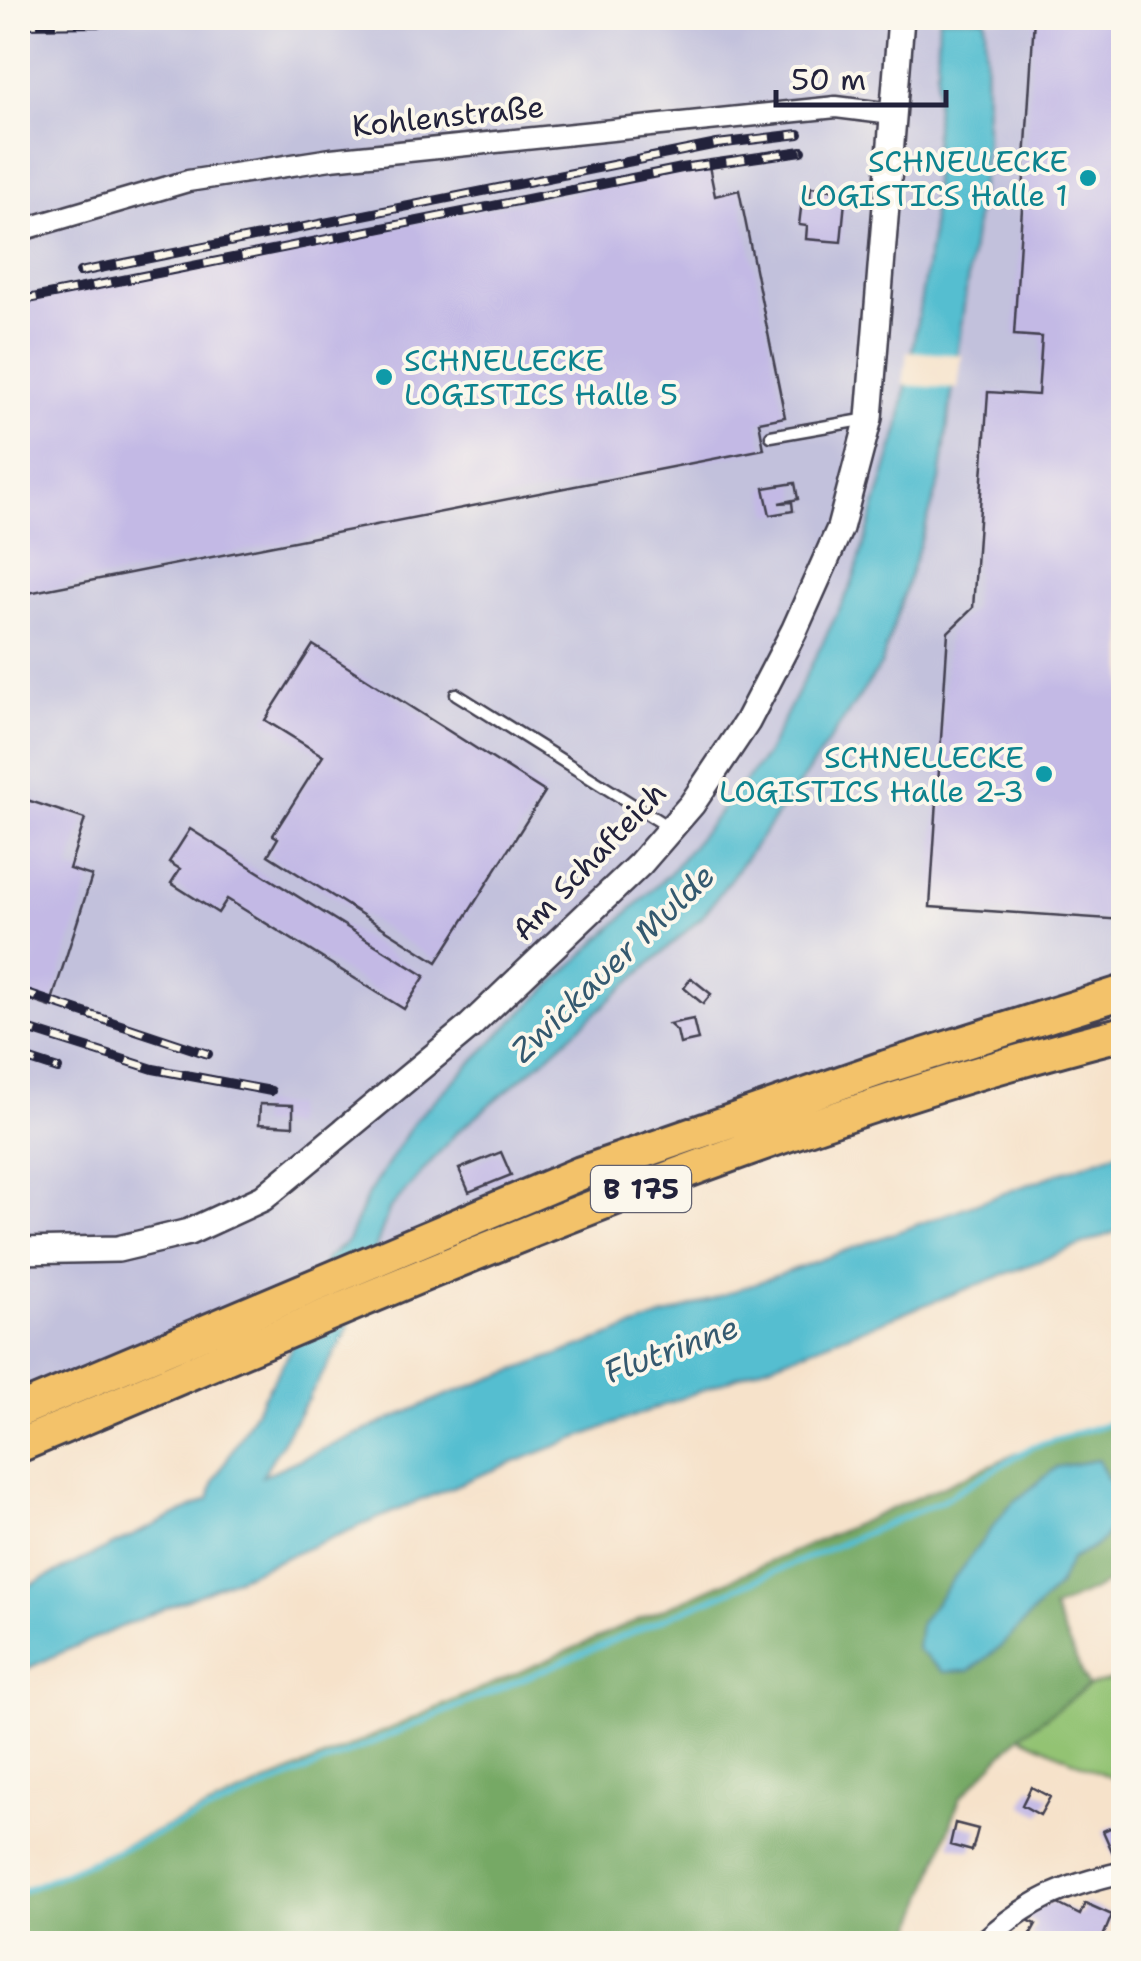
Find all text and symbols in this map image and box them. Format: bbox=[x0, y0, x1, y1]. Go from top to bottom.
scale bar bbox=[776, 45, 946, 107]
text: 50 m bbox=[791, 59, 866, 100]
street label: Kohlenstraße bbox=[350, 86, 546, 146]
place label: SCHNELLECKE LOGISTICS Halle 1 bbox=[800, 141, 1068, 216]
marker: SCHNELLECKE LOGISTICS Halle 1 bbox=[1077, 167, 1099, 189]
place label: SCHNELLECKE LOGISTICS Halle 5 bbox=[404, 340, 678, 415]
marker: SCHNELLECKE LOGISTICS Halle 5 bbox=[373, 366, 395, 388]
place label: SCHNELLECKE LOGISTICS Halle 2-3 bbox=[719, 737, 1024, 812]
marker: SCHNELLECKE LOGISTICS Halle 2-3 bbox=[1033, 763, 1055, 785]
street label: Am Schafteich bbox=[503, 773, 675, 949]
water label: Zwickauer Mulde bbox=[500, 854, 724, 1072]
road number: B 175 bbox=[591, 1166, 691, 1212]
water label: Flutrinne bbox=[598, 1305, 744, 1393]

